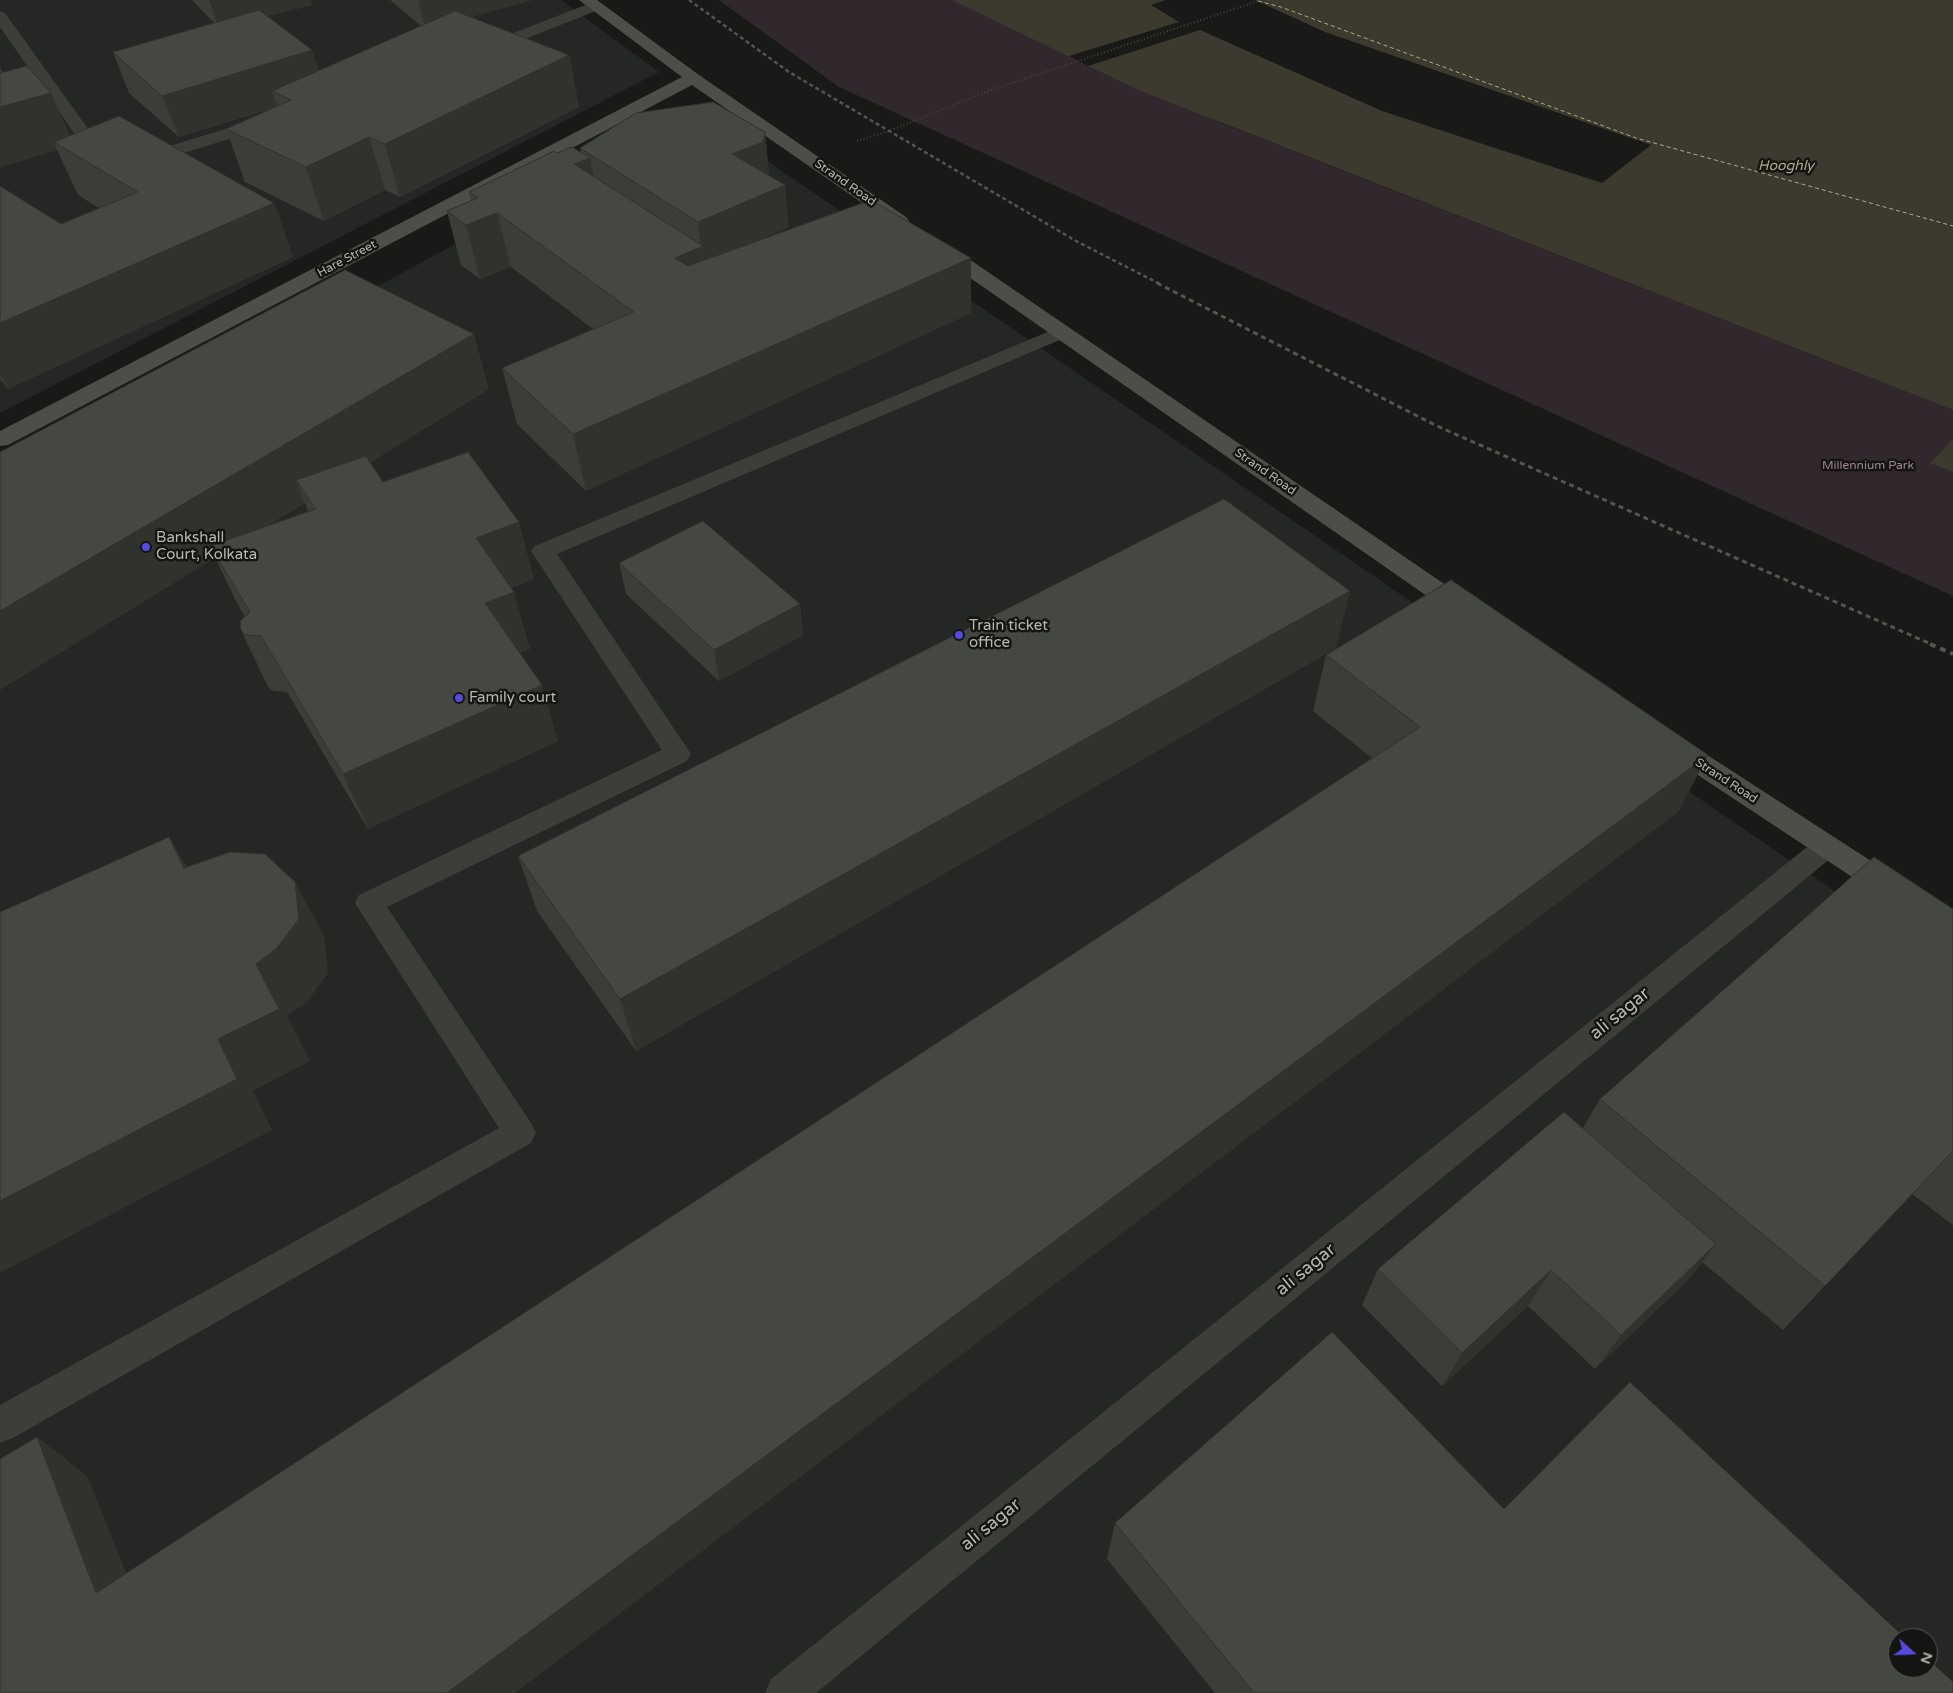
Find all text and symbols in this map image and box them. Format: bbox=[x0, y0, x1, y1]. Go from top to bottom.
street label: Strand Road bbox=[812, 157, 878, 209]
water label: Hooghly bbox=[1758, 158, 1814, 174]
street label: Hare Street bbox=[315, 238, 379, 280]
street label: Strand Road bbox=[1232, 446, 1298, 498]
park label: Millennium Park bbox=[1822, 459, 1914, 473]
place label: Bankshall Court, Kolkata bbox=[156, 529, 257, 564]
marker: Bankshall Court, Kolkata bbox=[140, 541, 152, 553]
place label: Train ticket office bbox=[969, 617, 1048, 652]
marker: Train ticket office bbox=[953, 629, 965, 641]
place label: Family court bbox=[469, 689, 556, 707]
marker: Family court bbox=[453, 692, 465, 704]
street label: Strand Road bbox=[1692, 756, 1760, 806]
street label: ali sagar bbox=[1586, 983, 1654, 1045]
street label: ali sagar bbox=[1272, 1239, 1340, 1301]
street label: ali sagar bbox=[957, 1494, 1025, 1556]
north arrow bbox=[1888, 1628, 1938, 1678]
text: N bbox=[1917, 1650, 1937, 1666]

